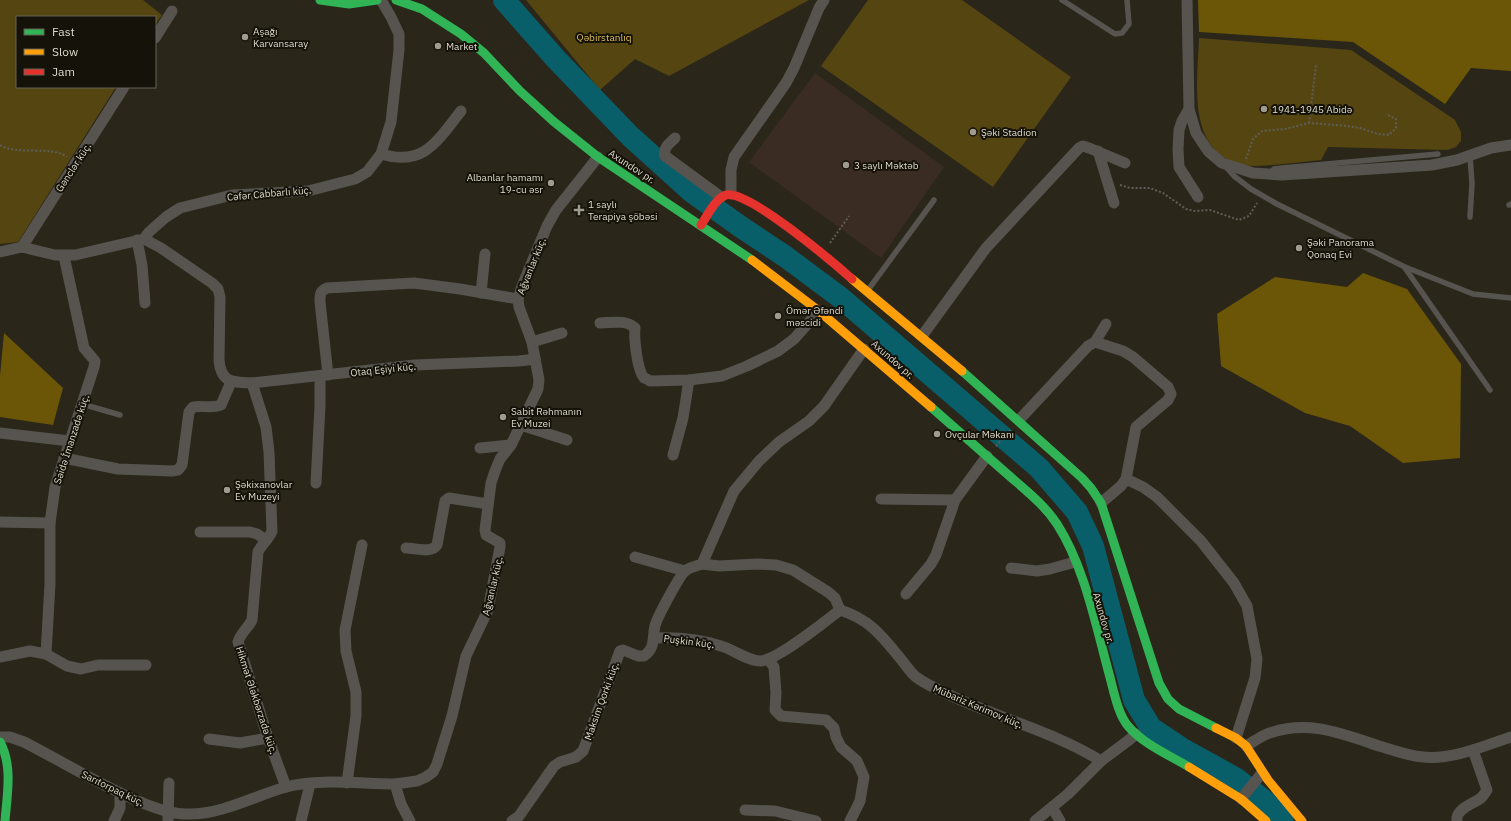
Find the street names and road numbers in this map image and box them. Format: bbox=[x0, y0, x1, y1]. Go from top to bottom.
street label: Gənclər küç. bbox=[53, 140, 94, 194]
street label: Axundov pr. bbox=[606, 147, 657, 186]
street label: Cəfər Cabbarlı küç. bbox=[226, 183, 312, 204]
street label: Ağvanlar küç. bbox=[514, 236, 549, 297]
street label: Axundov pr. bbox=[868, 337, 917, 382]
street label: Otaq Eşiyi küç. bbox=[350, 360, 416, 379]
street label: Səidə İmanzadə küç. bbox=[51, 393, 92, 486]
street label: Ağvanlar küç. bbox=[479, 555, 506, 617]
street label: Axundov pr. bbox=[1090, 591, 1117, 645]
street label: Puşkin küç. bbox=[663, 632, 715, 651]
street label: Hikmət Ələkbərzadə küç. bbox=[233, 645, 280, 756]
street label: Maksim Qorki küç. bbox=[581, 660, 622, 742]
street label: Mübariz Kərimov küç. bbox=[931, 682, 1025, 731]
street label: Sarıtorpaq küç. bbox=[79, 768, 146, 809]

